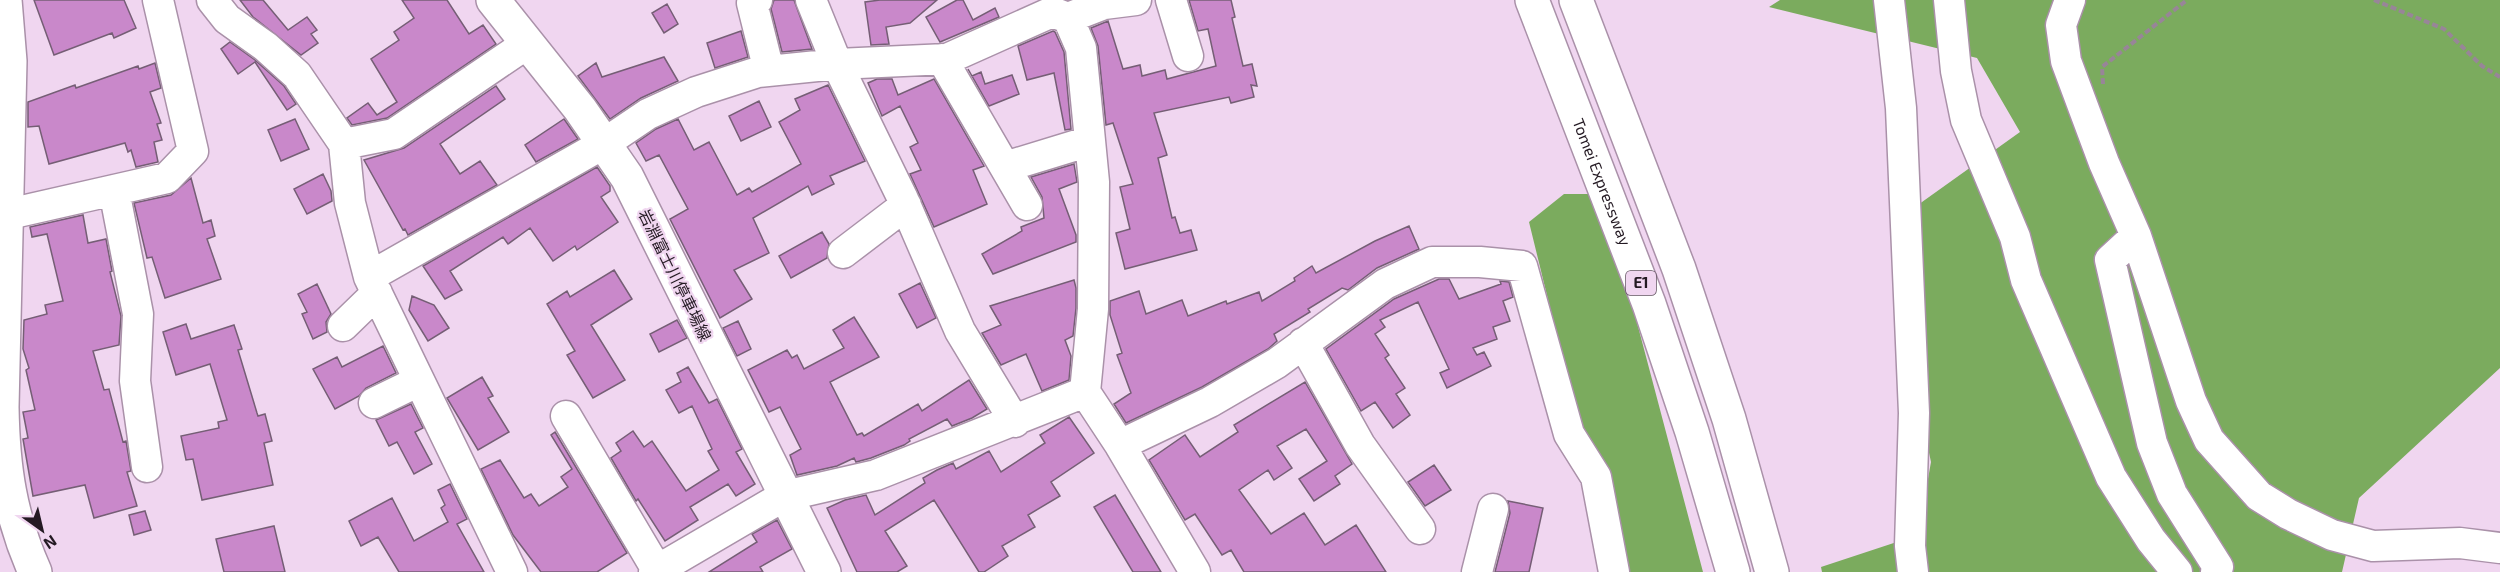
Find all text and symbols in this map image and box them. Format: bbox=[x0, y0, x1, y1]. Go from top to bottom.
street label: Tomei Expressway bbox=[1569, 115, 1636, 249]
street label: 岩淵富士川停車場線 bbox=[635, 206, 716, 344]
road number: E1 bbox=[1626, 271, 1656, 295]
north arrow bbox=[12, 500, 72, 560]
text: N bbox=[41, 532, 61, 554]

